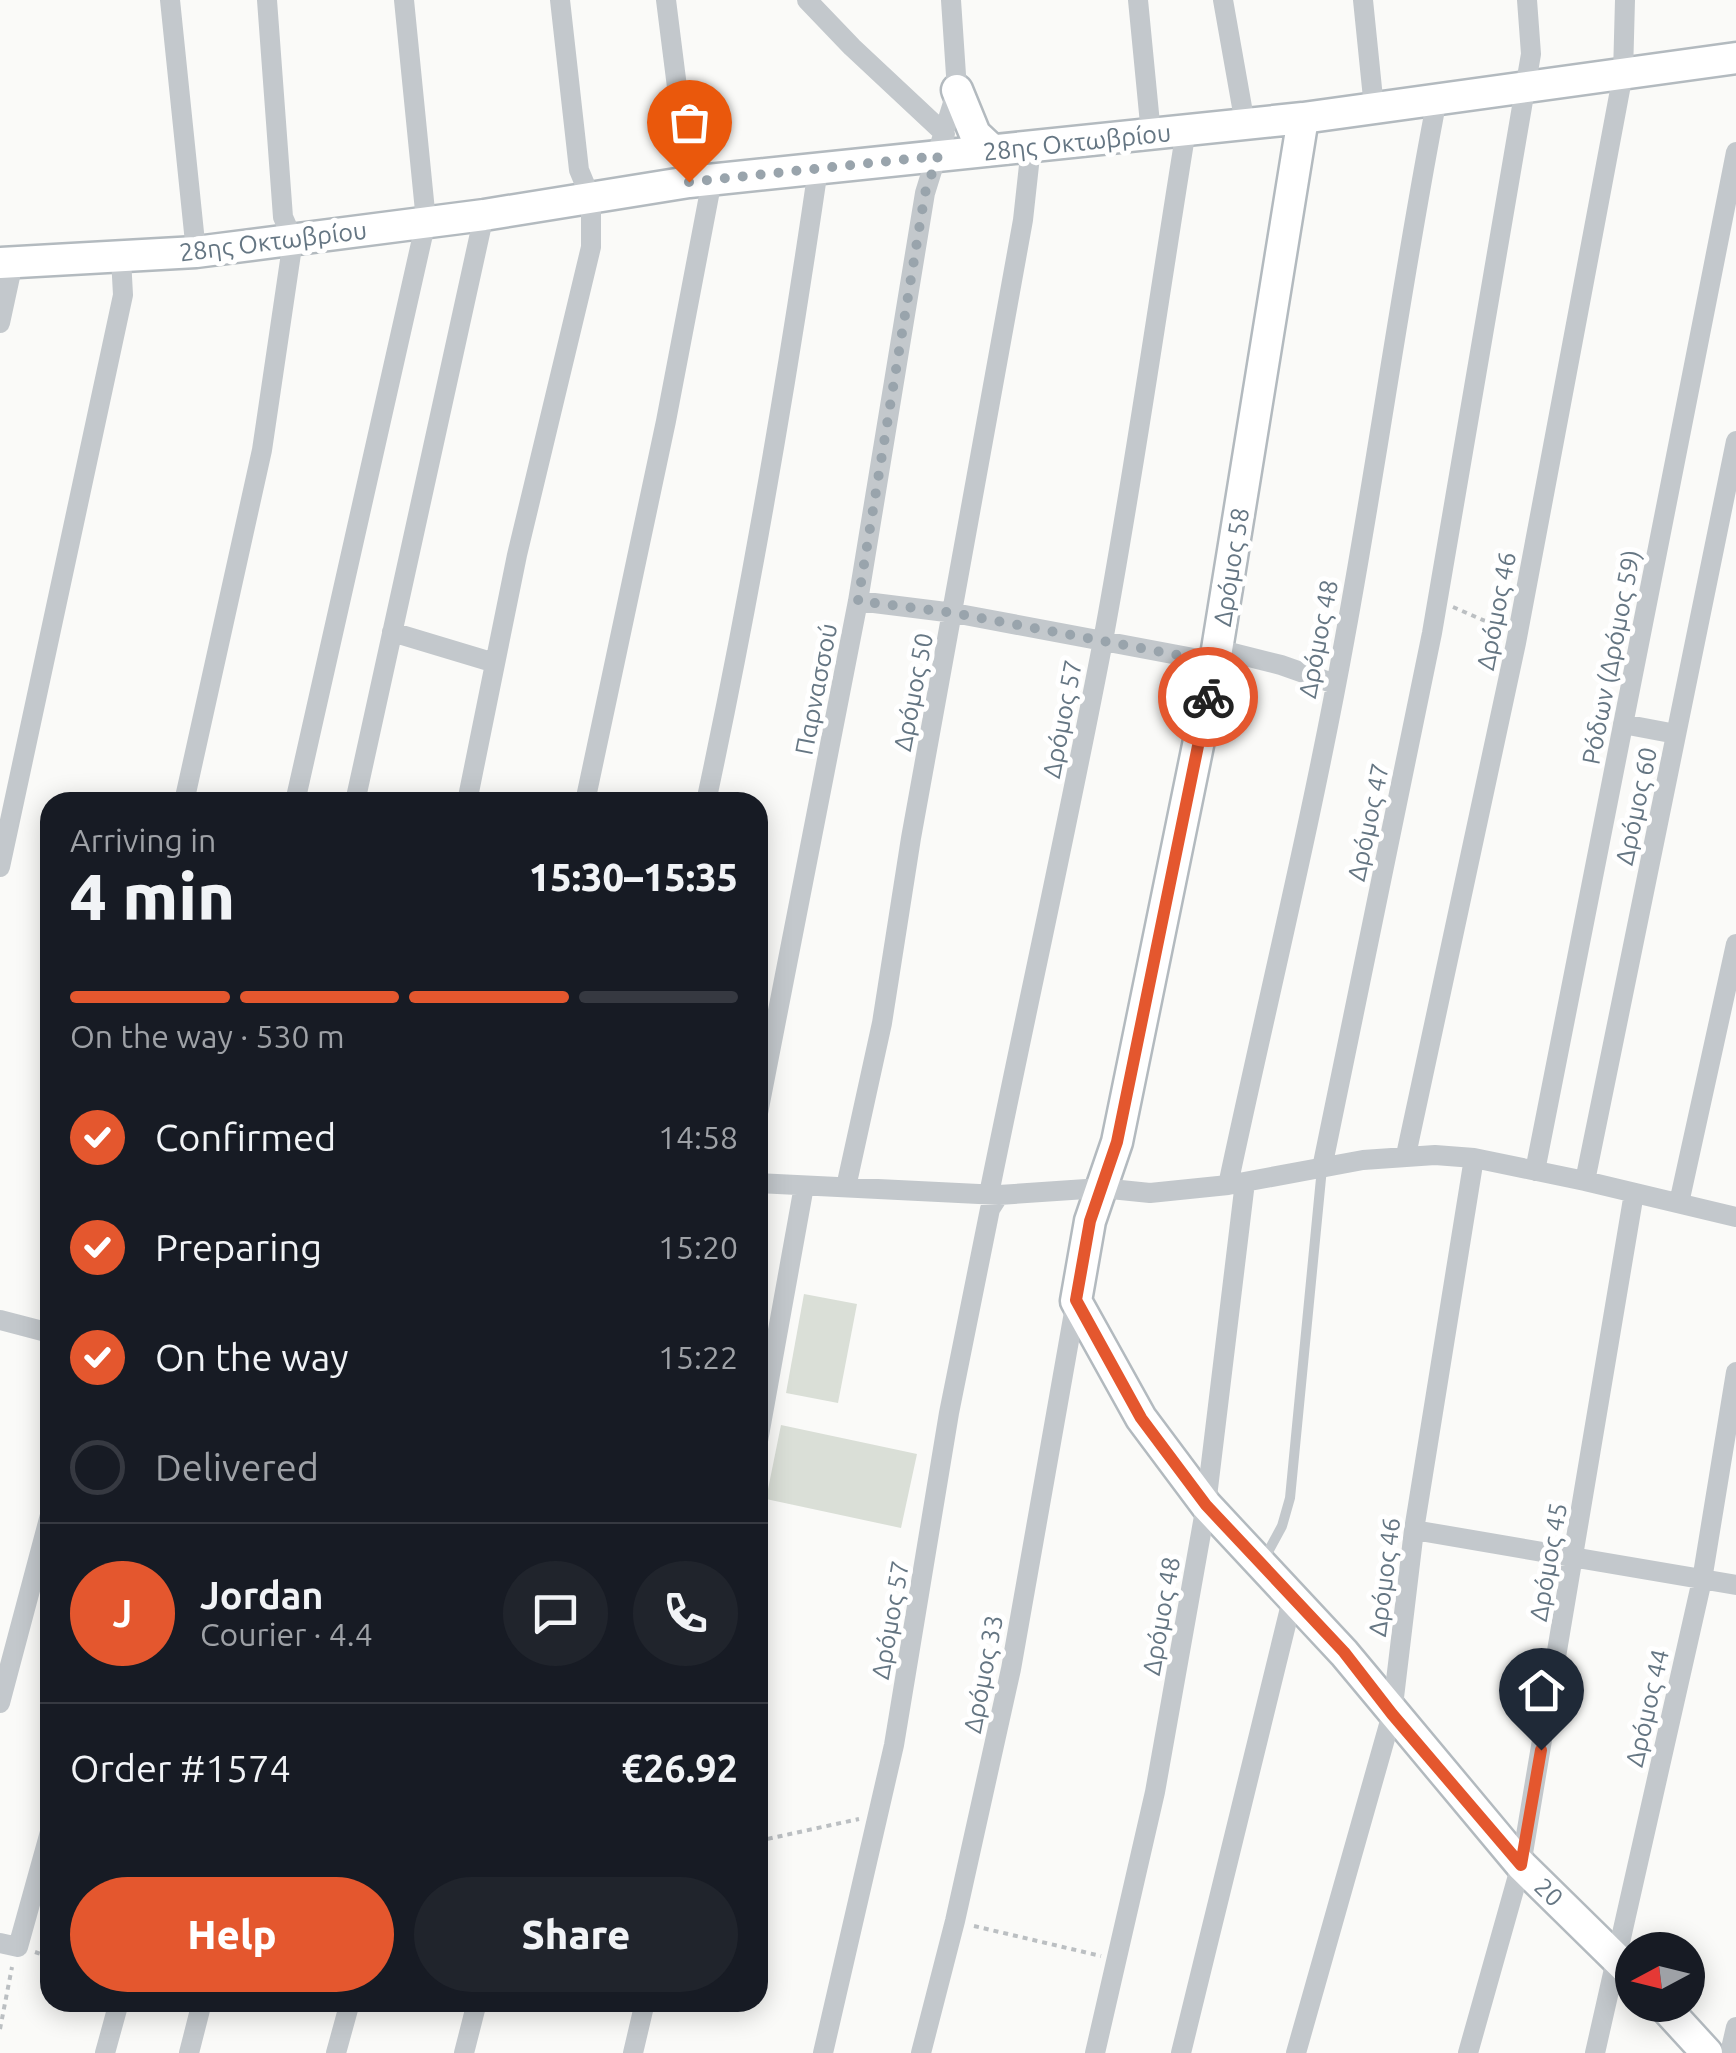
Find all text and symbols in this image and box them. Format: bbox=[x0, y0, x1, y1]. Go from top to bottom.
pin bbox=[647, 80, 732, 183]
icon: bag bbox=[662, 95, 717, 150]
street label: 28ης Οκτωβρίου bbox=[982, 118, 1172, 166]
street label: 28ης Οκτωβρίου bbox=[178, 216, 368, 266]
street label: Δρόμος 58 bbox=[1208, 506, 1254, 628]
street label: Ρόδων (Δρόμος 59) bbox=[1576, 547, 1646, 767]
street label: Δρόμος 46 bbox=[1471, 550, 1521, 672]
street label: Δρόμος 48 bbox=[1293, 578, 1343, 700]
street label: Παρνασσού bbox=[790, 621, 842, 757]
street label: Δρόμος 50 bbox=[888, 631, 938, 753]
courier bbox=[1158, 647, 1258, 747]
street label: Δρόμος 57 bbox=[1037, 658, 1087, 780]
icon: bike bbox=[1181, 670, 1236, 725]
street label: Δρόμος 60 bbox=[1610, 745, 1662, 867]
street label: Δρόμος 47 bbox=[1342, 761, 1394, 883]
text: Arriving in bbox=[70, 822, 216, 858]
text: 15:30–15:35 bbox=[529, 856, 738, 898]
text: 4 min bbox=[70, 859, 235, 932]
text: On the way · 530 m bbox=[70, 1018, 345, 1054]
icon: check bbox=[70, 1110, 125, 1165]
text: Confirmed bbox=[155, 1116, 336, 1158]
text: 14:58 bbox=[658, 1119, 738, 1155]
icon: check bbox=[70, 1220, 125, 1275]
text: Preparing bbox=[155, 1226, 322, 1268]
text: 15:20 bbox=[658, 1229, 738, 1265]
icon: check bbox=[70, 1330, 125, 1385]
text: On the way bbox=[155, 1336, 348, 1378]
text: 15:22 bbox=[658, 1339, 738, 1375]
text: Delivered bbox=[155, 1446, 319, 1488]
street label: Δρόμος 45 bbox=[1524, 1501, 1572, 1623]
street label: Δρόμος 46 bbox=[1363, 1516, 1405, 1638]
street label: Δρόμος 48 bbox=[1137, 1555, 1185, 1677]
street label: Δρόμος 57 bbox=[866, 1559, 914, 1681]
button: chat bbox=[503, 1561, 608, 1666]
button: phone bbox=[633, 1561, 738, 1666]
text: Jordan bbox=[200, 1574, 324, 1616]
text: J bbox=[113, 1592, 132, 1634]
street label: Δρόμος 33 bbox=[958, 1613, 1008, 1735]
text: Courier · 4.4 bbox=[200, 1616, 373, 1652]
street label: Δρόμος 44 bbox=[1620, 1647, 1674, 1769]
pin bbox=[1499, 1648, 1584, 1751]
icon: home bbox=[1514, 1663, 1569, 1718]
text: Order #1574 bbox=[70, 1747, 291, 1789]
text: €26.92 bbox=[621, 1747, 738, 1789]
street label: 20 bbox=[1529, 1872, 1569, 1912]
button: Help bbox=[70, 1877, 394, 1992]
button: Share bbox=[414, 1877, 738, 1992]
north arrow bbox=[1615, 1932, 1705, 2022]
map controls bbox=[1615, 1932, 1705, 2022]

